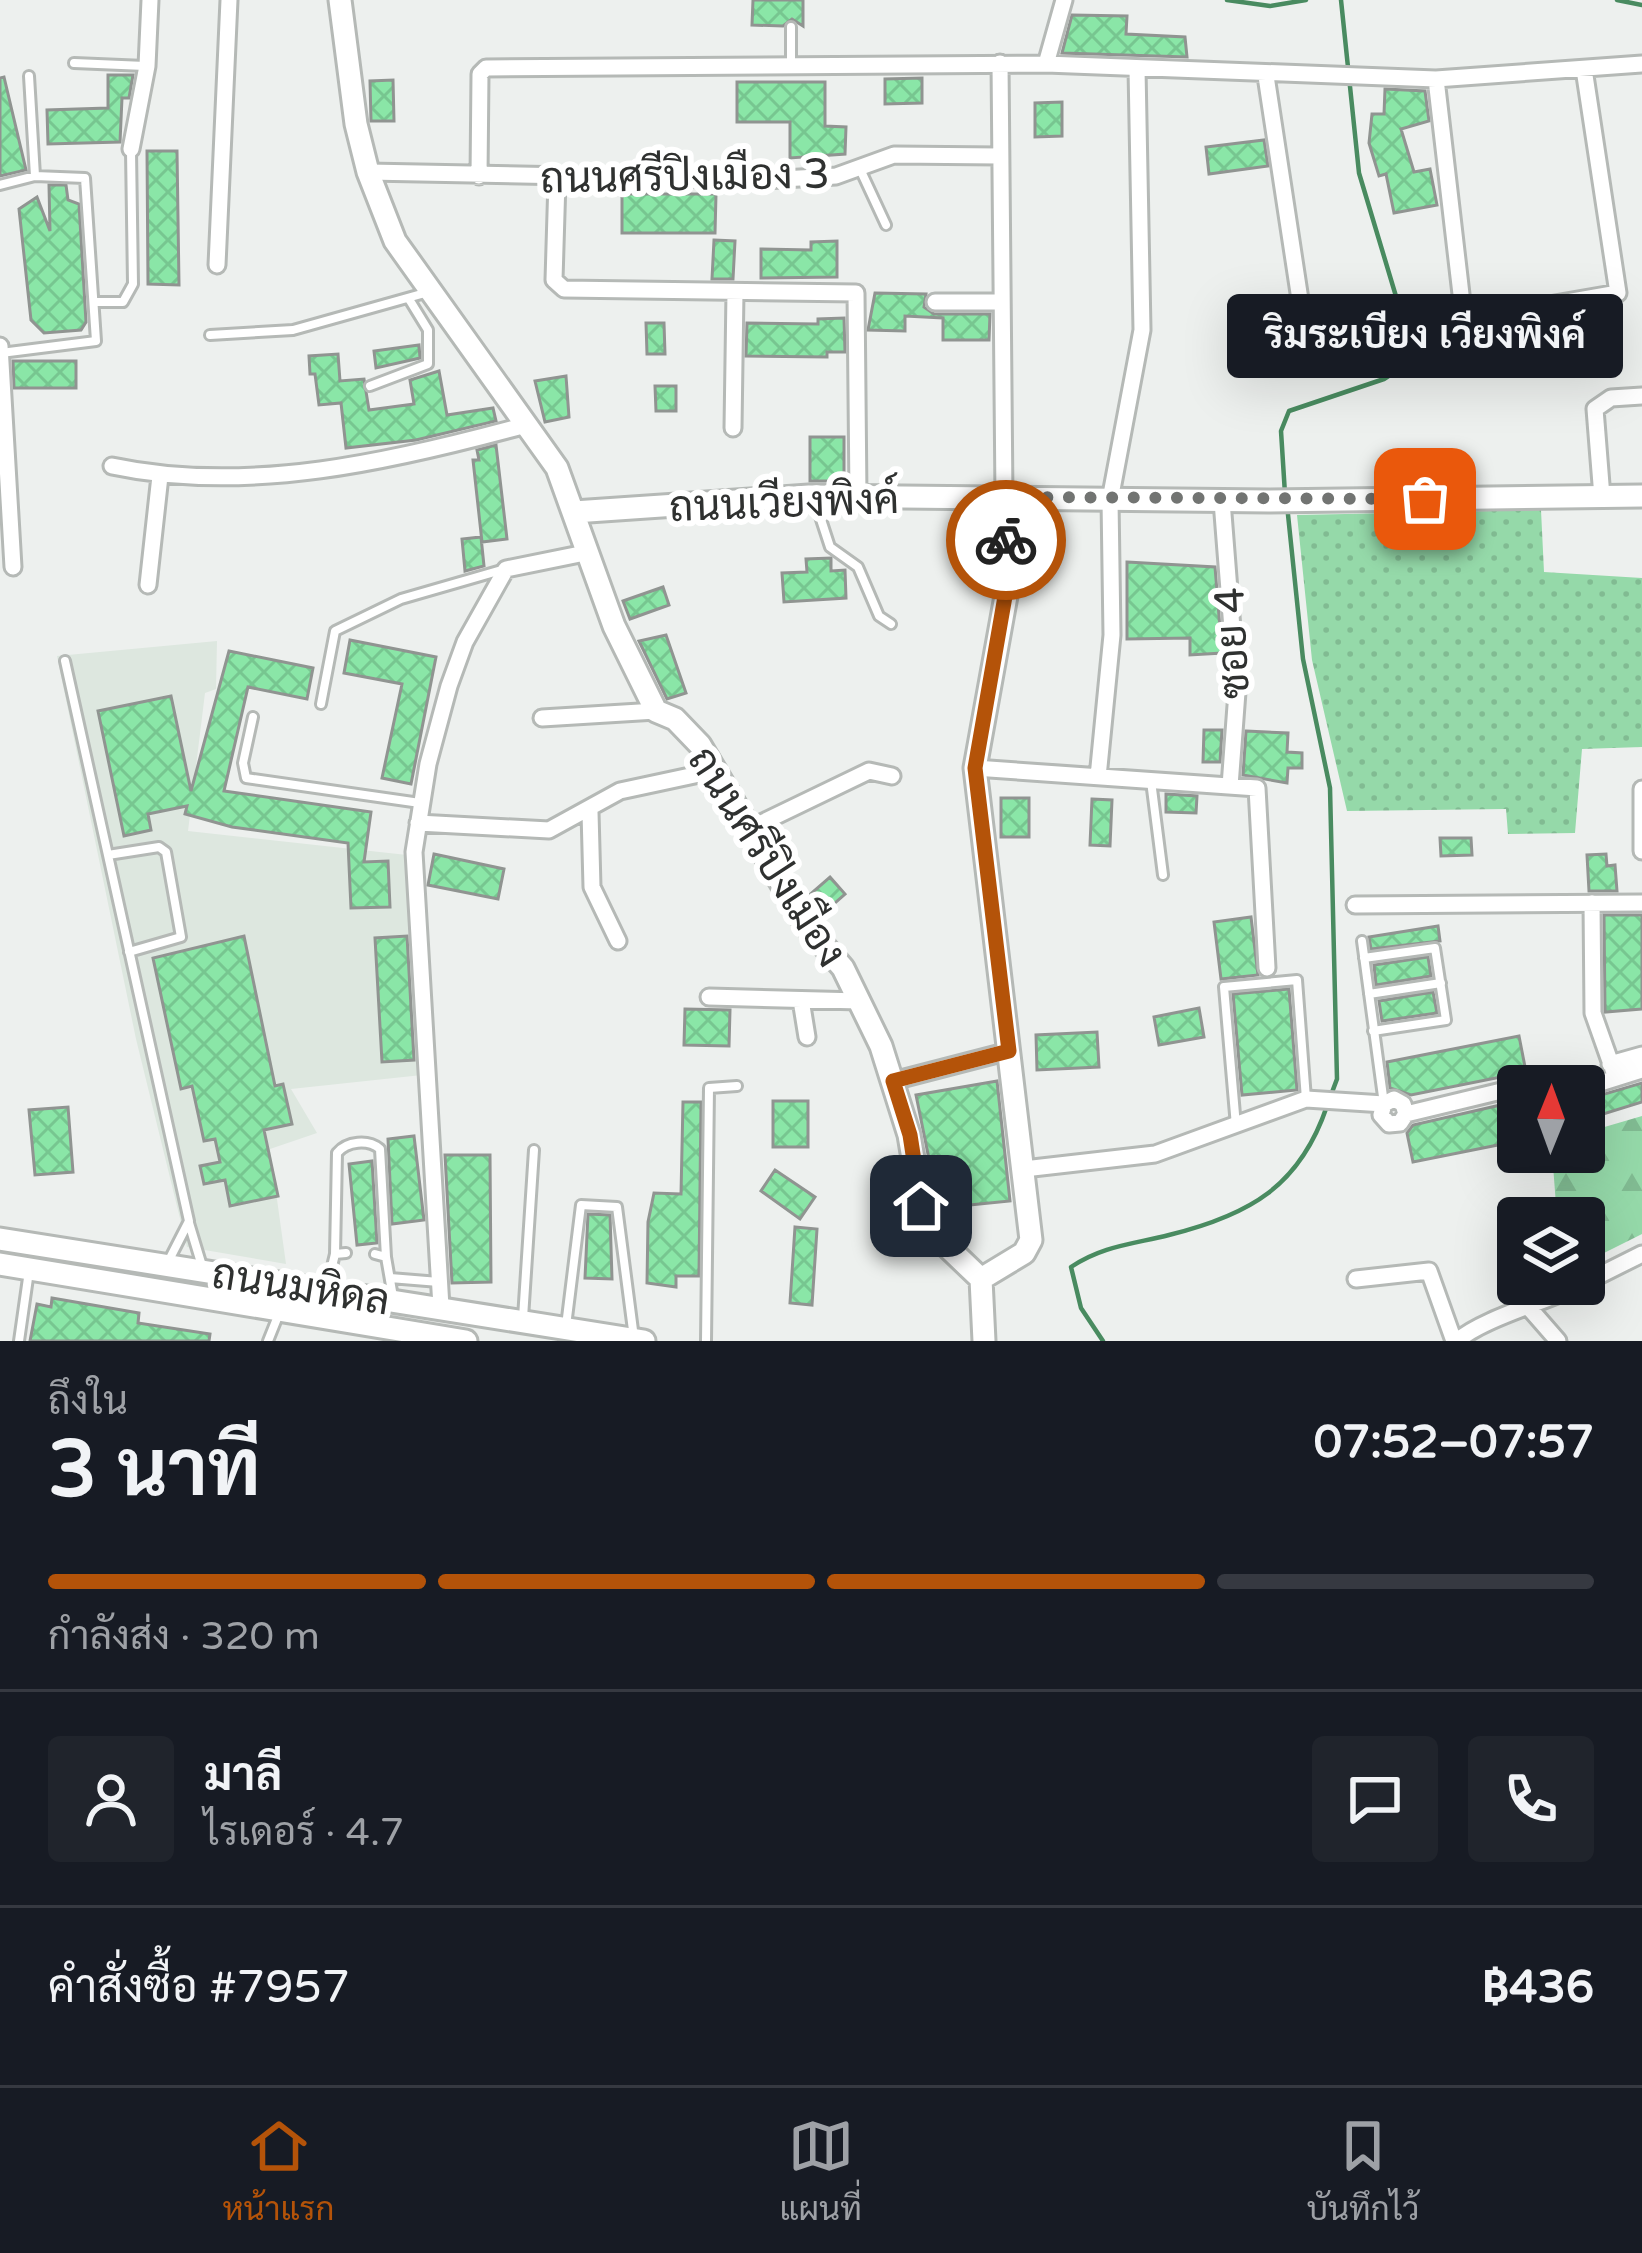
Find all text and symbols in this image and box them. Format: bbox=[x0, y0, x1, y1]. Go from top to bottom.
street label: ถนนศรีปิงเมือง 3 bbox=[540, 146, 830, 205]
callout: ริมระเบียง เวียงพิงค์ bbox=[1227, 295, 1623, 379]
text: ริมระเบียง เวียงพิงค์ bbox=[1264, 312, 1586, 359]
pin bbox=[1374, 448, 1476, 550]
icon: bag bbox=[1392, 466, 1458, 532]
street label: ถนนเวียงพิงค์ bbox=[668, 472, 900, 533]
courier bbox=[946, 480, 1066, 600]
icon: bike bbox=[973, 507, 1039, 573]
street label: ซอย 4 bbox=[1204, 586, 1261, 700]
street label: ถนนศรีปิงเมือง bbox=[677, 736, 859, 977]
north arrow bbox=[1497, 1065, 1605, 1173]
map controls bbox=[1497, 1065, 1605, 1305]
pin bbox=[870, 1155, 972, 1257]
icon: home bbox=[888, 1173, 954, 1239]
button: layers bbox=[1497, 1197, 1605, 1305]
street label: ถนนมหิดล bbox=[208, 1248, 393, 1327]
text: ถึงใน bbox=[48, 1378, 128, 1425]
text: 07:52–07:57 bbox=[1314, 1416, 1594, 1470]
text: 3 นาที bbox=[48, 1423, 261, 1517]
text: กำลังส่ง · 320 m bbox=[48, 1613, 320, 1660]
button: person bbox=[48, 1736, 174, 1862]
button: chat bbox=[1312, 1736, 1438, 1862]
button: phone bbox=[1468, 1736, 1594, 1862]
text: มาลี bbox=[204, 1749, 282, 1803]
text: ไรเดอร์ · 4.7 bbox=[204, 1809, 404, 1856]
text: คำสั่งซื้อ #7957 bbox=[48, 1961, 350, 2015]
text: ฿436 bbox=[1482, 1961, 1594, 2015]
tab: หน้าแรก bbox=[222, 2113, 335, 2229]
tab: แผนที่ bbox=[779, 2113, 862, 2229]
tab: บันทึกไว้ bbox=[1307, 2113, 1420, 2229]

